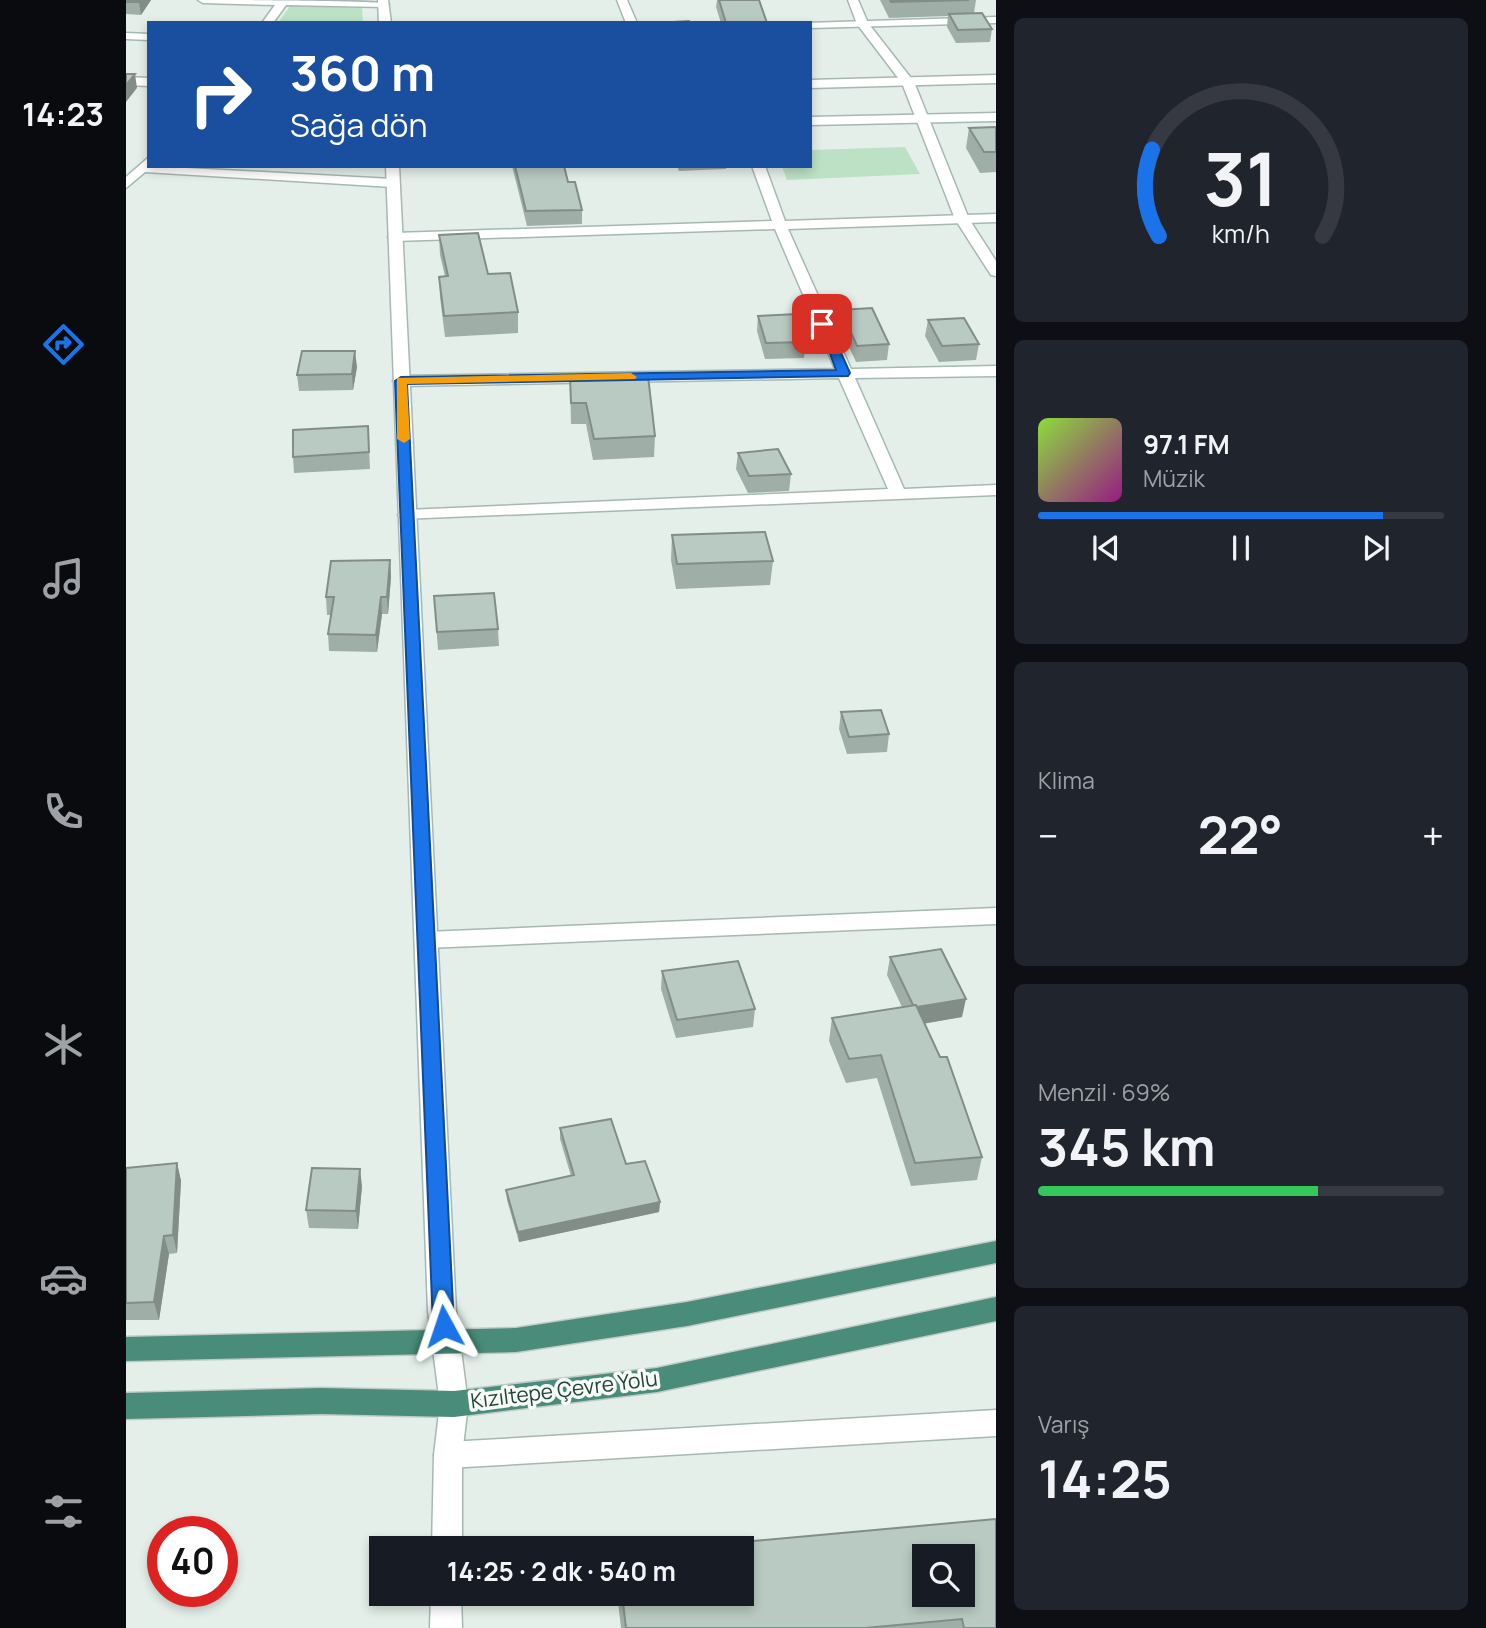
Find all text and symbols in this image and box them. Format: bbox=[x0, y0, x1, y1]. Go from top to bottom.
text: 360 m bbox=[290, 39, 435, 106]
icon: right bbox=[175, 49, 266, 140]
text: 14:23 bbox=[22, 92, 104, 136]
text: Sağa dön bbox=[290, 103, 428, 147]
text: 31 bbox=[1204, 128, 1278, 228]
text: km/h bbox=[1212, 216, 1270, 251]
pin bbox=[792, 294, 852, 354]
icon: arrive bbox=[803, 305, 841, 343]
icon: directions bbox=[39, 320, 88, 369]
text: 97.1 FM bbox=[1143, 426, 1230, 462]
text: Müzik bbox=[1143, 462, 1205, 494]
icon: previous bbox=[1087, 529, 1125, 567]
icon: pause bbox=[1222, 529, 1260, 567]
icon: next bbox=[1357, 529, 1395, 567]
icon: music bbox=[39, 554, 88, 603]
text: Klima bbox=[1038, 764, 1095, 796]
icon: phone bbox=[39, 787, 88, 836]
text: 22° bbox=[1198, 799, 1283, 870]
text: − bbox=[1038, 809, 1059, 861]
text: + bbox=[1422, 809, 1444, 861]
icon: climate bbox=[39, 1020, 88, 1069]
text: Menzil · 69% bbox=[1038, 1076, 1170, 1108]
text: 345 km bbox=[1038, 1111, 1215, 1182]
icon: car bbox=[39, 1254, 88, 1303]
position arrow bbox=[407, 1289, 481, 1363]
street label: Kızıltepe Çevre Yolu bbox=[469, 1364, 659, 1414]
text: Varış bbox=[1038, 1408, 1089, 1440]
text: 14:25 bbox=[1038, 1443, 1172, 1514]
icon: filters bbox=[39, 1487, 88, 1536]
speed limit sign: 40 bbox=[147, 1516, 238, 1607]
map controls bbox=[912, 1544, 975, 1607]
button: search bbox=[912, 1544, 975, 1607]
text: 14:25 · 2 dk · 540 m bbox=[447, 1553, 676, 1589]

